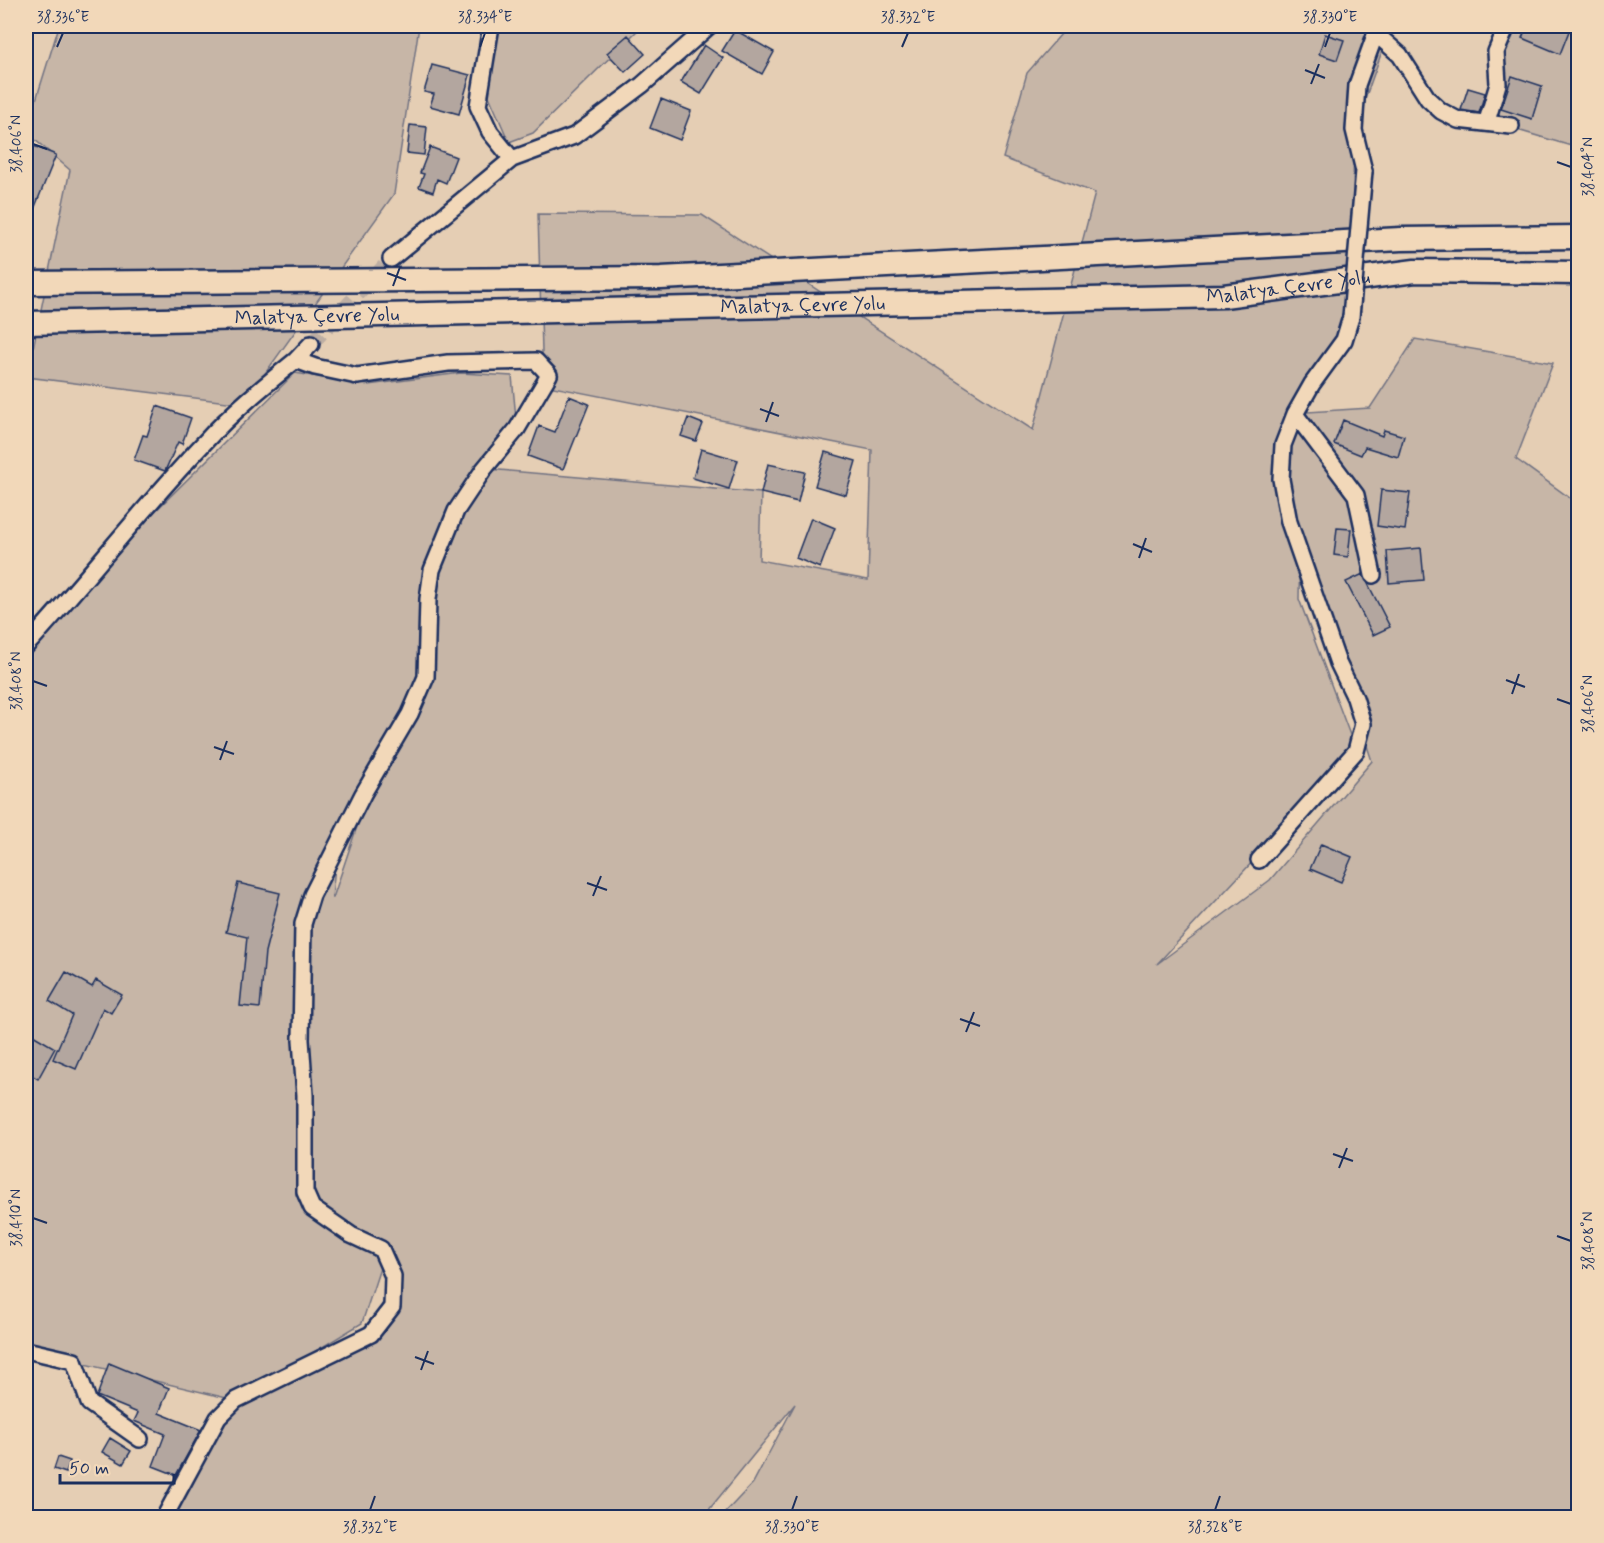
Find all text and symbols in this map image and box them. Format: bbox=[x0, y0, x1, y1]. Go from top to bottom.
text: 38.336°E bbox=[37, 8, 90, 28]
text: 38.334°E bbox=[458, 8, 512, 28]
text: 38.332°E bbox=[881, 8, 935, 28]
text: 38.330°E bbox=[1303, 8, 1357, 28]
text: 38.406°N bbox=[7, 115, 27, 173]
text: 38.404°N bbox=[1579, 137, 1599, 197]
street label: Malatya Çevre Yolu bbox=[1206, 264, 1372, 310]
street label: Malatya Çevre Yolu bbox=[720, 290, 885, 321]
street label: Malatya Çevre Yolu bbox=[234, 301, 400, 332]
text: 38.408°N bbox=[7, 651, 27, 711]
text: 38.406°N bbox=[1579, 675, 1599, 733]
text: 38.410°N bbox=[7, 1189, 27, 1247]
text: 38.408°N bbox=[1579, 1211, 1599, 1271]
scale bar bbox=[60, 1447, 174, 1485]
text: 50 m bbox=[69, 1457, 109, 1481]
text: 38.332°E bbox=[343, 1518, 397, 1538]
text: 38.330°E bbox=[765, 1518, 819, 1538]
text: 38.328°E bbox=[1187, 1518, 1243, 1538]

